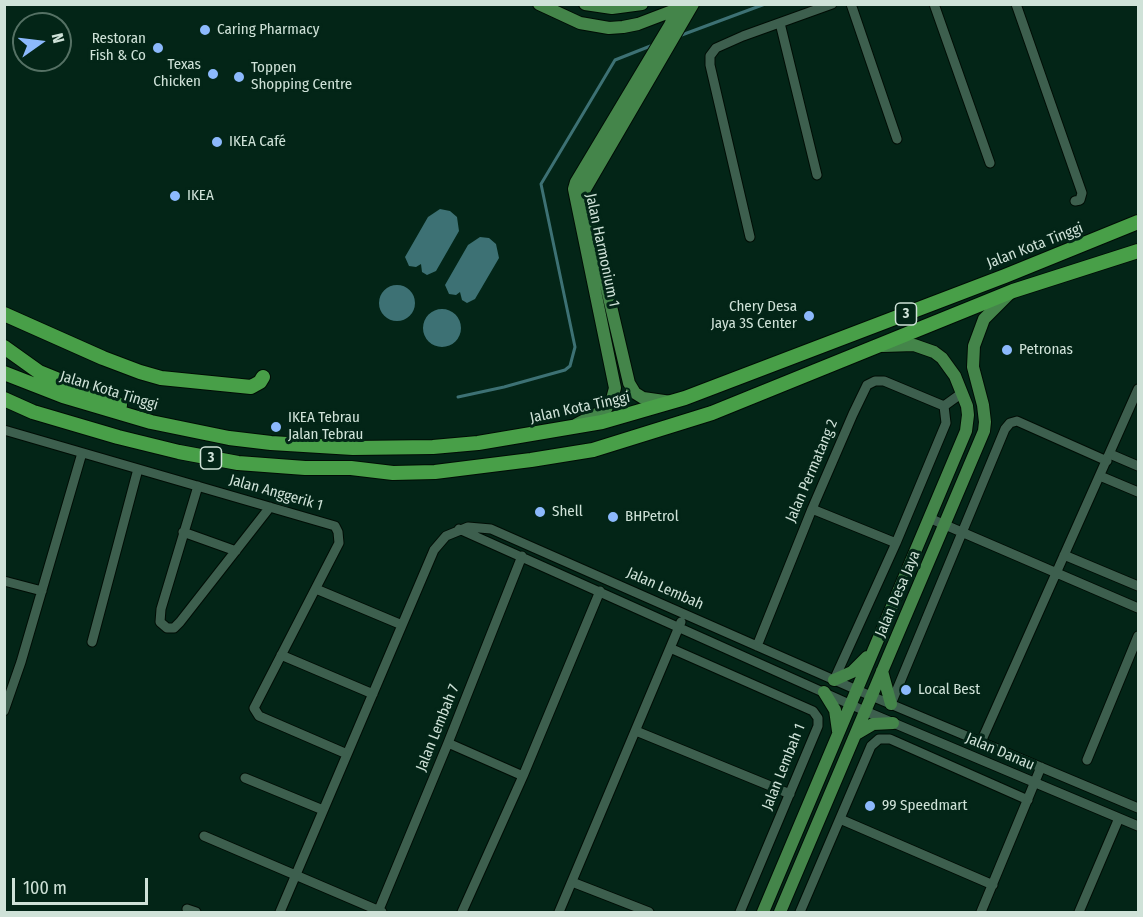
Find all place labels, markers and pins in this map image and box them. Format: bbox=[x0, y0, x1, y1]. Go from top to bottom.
place label: Caring Pharmacy bbox=[217, 21, 319, 39]
marker: Caring Pharmacy bbox=[198, 23, 212, 37]
place label: Restoran Fish & Co bbox=[90, 30, 146, 65]
marker: Restoran Fish & Co bbox=[151, 41, 165, 55]
place label: Texas Chicken bbox=[153, 56, 201, 91]
place label: Toppen Shopping Centre bbox=[251, 59, 352, 94]
marker: Texas Chicken bbox=[206, 67, 220, 81]
marker: Toppen Shopping Centre bbox=[232, 70, 246, 84]
place label: IKEA Café bbox=[229, 133, 286, 151]
marker: IKEA Café bbox=[210, 135, 224, 149]
place label: IKEA bbox=[187, 187, 214, 205]
marker: IKEA bbox=[168, 189, 182, 203]
place label: Chery Desa Jaya 3S Center bbox=[711, 298, 797, 333]
marker: Chery Desa Jaya 3S Center bbox=[802, 309, 816, 323]
place label: Petronas bbox=[1019, 341, 1073, 359]
marker: Petronas bbox=[1000, 343, 1014, 357]
place label: IKEA Tebrau Jalan Tebrau bbox=[288, 409, 363, 444]
marker: IKEA Tebrau Jalan Tebrau bbox=[269, 420, 283, 434]
place label: Shell bbox=[552, 503, 583, 521]
marker: Shell bbox=[533, 505, 547, 519]
place label: BHPetrol bbox=[625, 508, 679, 526]
marker: BHPetrol bbox=[606, 510, 620, 524]
place label: Local Best bbox=[918, 681, 980, 699]
marker: Local Best bbox=[899, 683, 913, 697]
place label: 99 Speedmart bbox=[882, 797, 967, 815]
marker: 99 Speedmart bbox=[863, 799, 877, 813]

